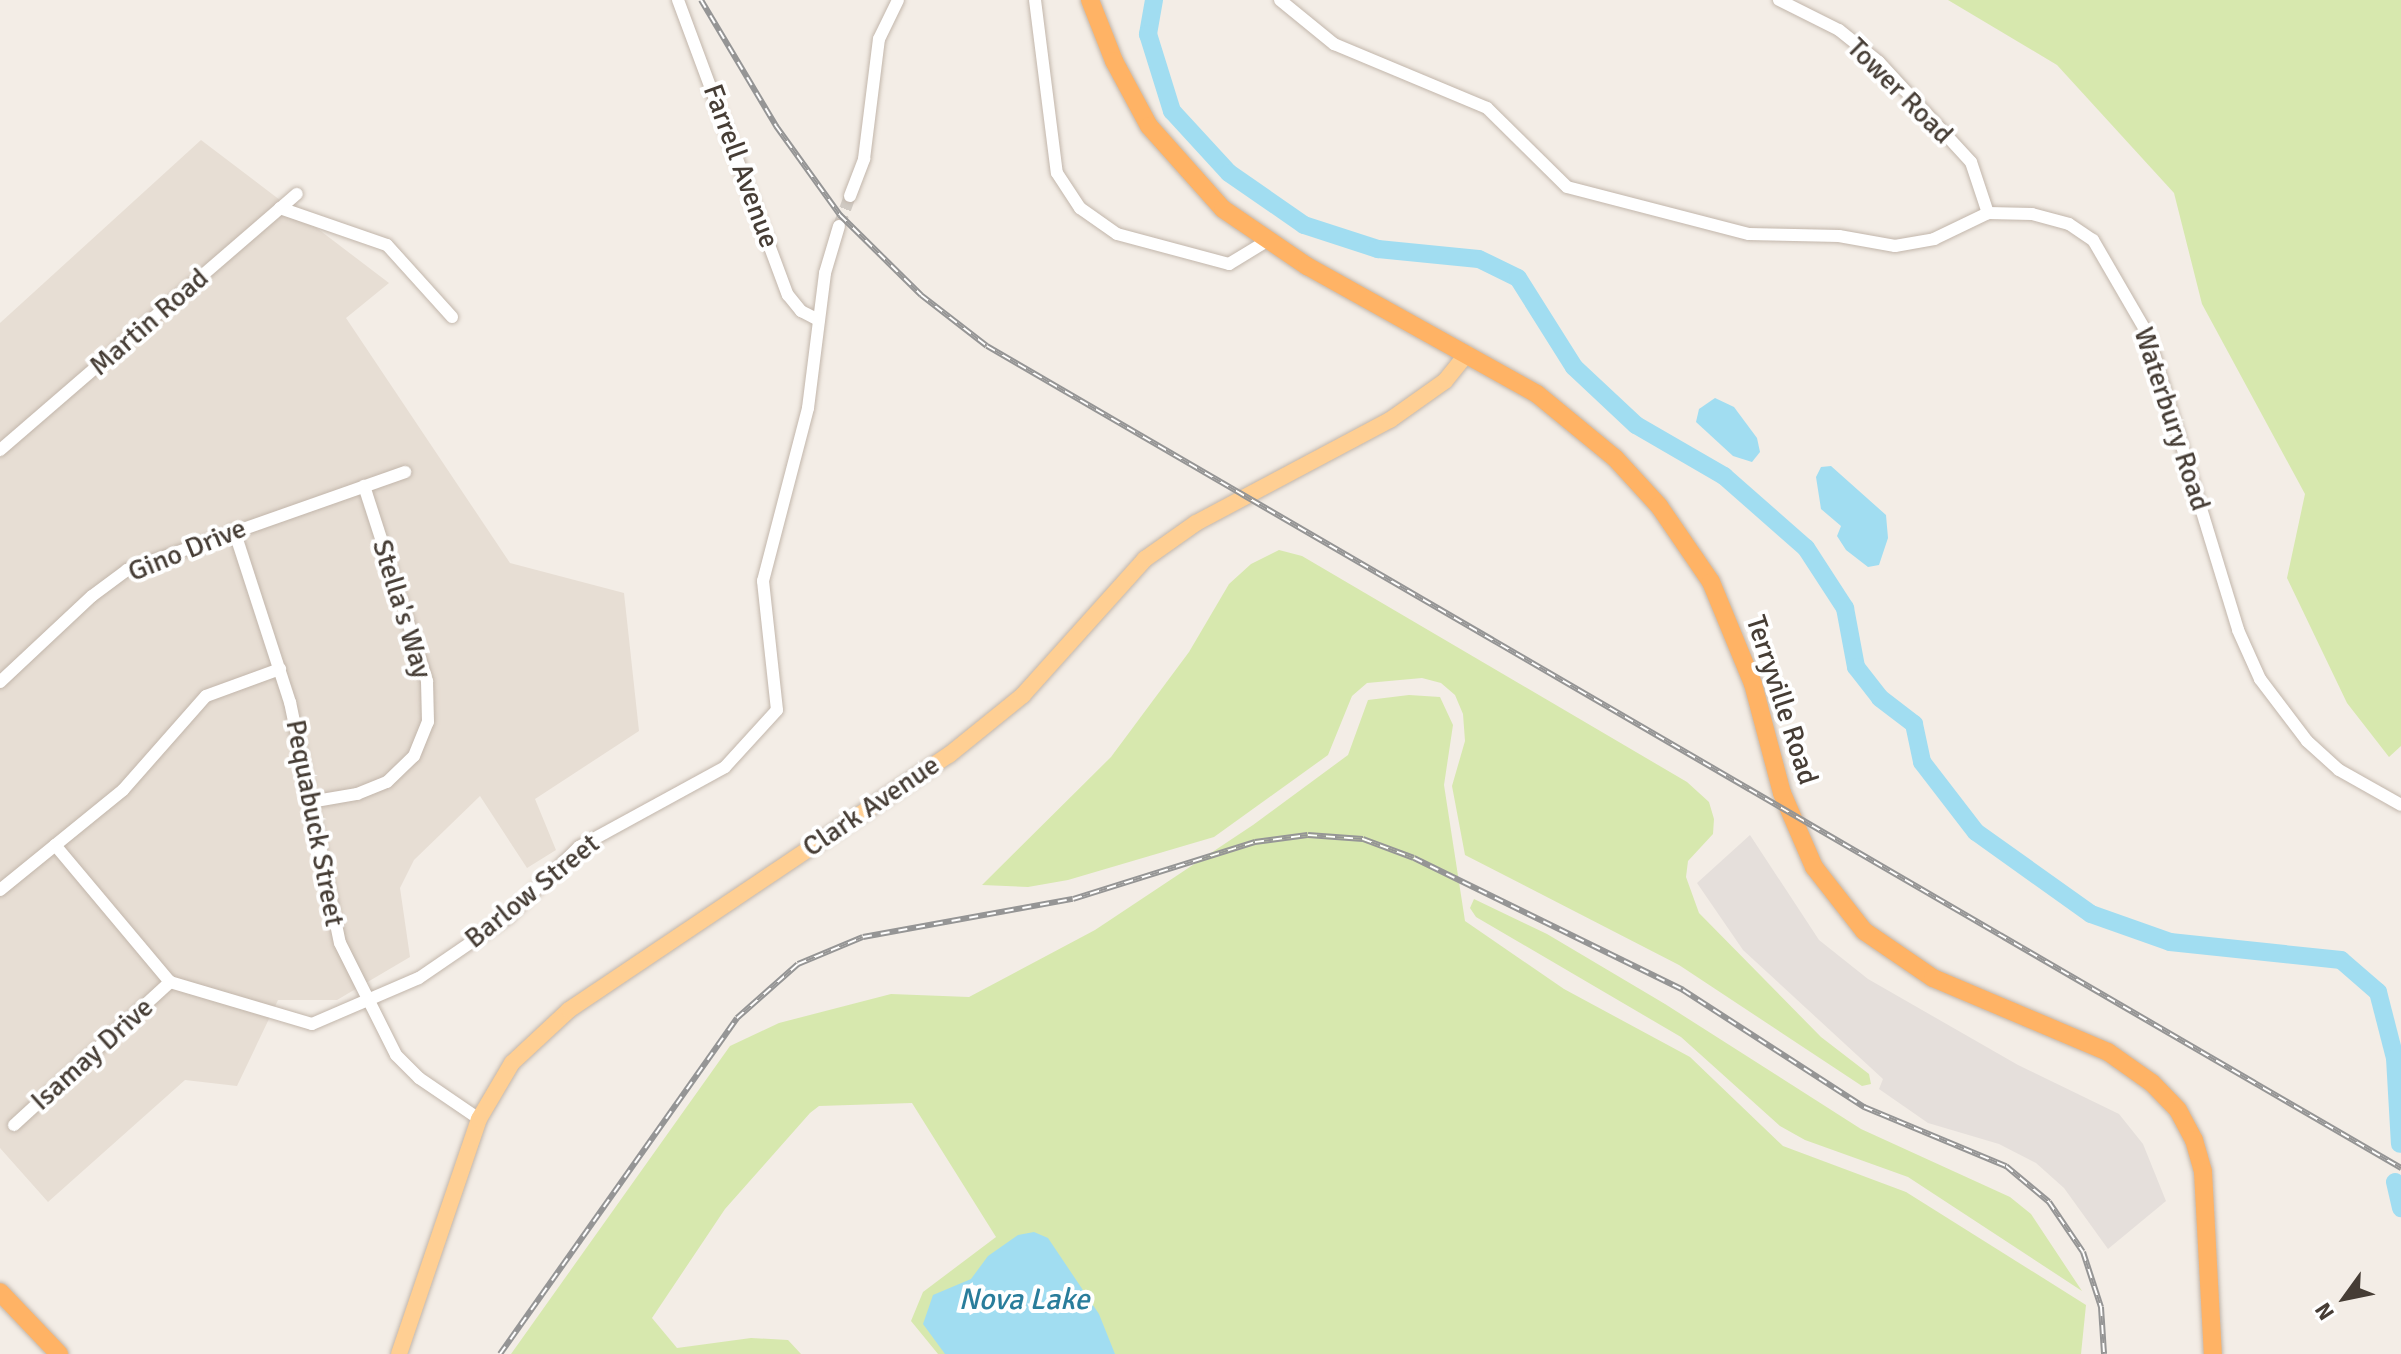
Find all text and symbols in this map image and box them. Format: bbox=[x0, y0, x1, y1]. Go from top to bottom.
street label: Tower Road bbox=[1840, 31, 1960, 151]
street label: Farrell Avenue bbox=[696, 80, 786, 252]
street label: Martin Road bbox=[83, 261, 215, 383]
street label: Waterbury Road bbox=[2127, 323, 2217, 515]
street label: Gino Drive bbox=[123, 511, 251, 589]
street label: Stella's Way bbox=[365, 536, 439, 682]
street label: Terryville Road bbox=[1739, 611, 1825, 789]
street label: Pequabuck Street bbox=[278, 717, 352, 929]
street label: Clark Avenue bbox=[796, 748, 946, 864]
street label: Barlow Street bbox=[458, 827, 606, 955]
street label: Isamay Drive bbox=[24, 990, 160, 1118]
north arrow bbox=[2305, 1258, 2385, 1338]
water label: Nova Lake bbox=[958, 1282, 1090, 1318]
text: N bbox=[2309, 1298, 2340, 1325]

